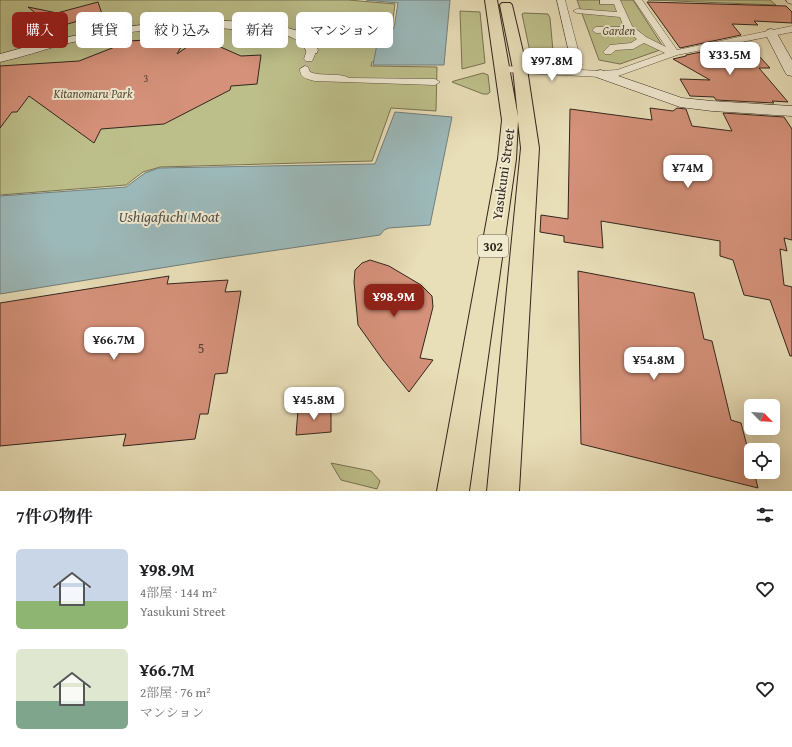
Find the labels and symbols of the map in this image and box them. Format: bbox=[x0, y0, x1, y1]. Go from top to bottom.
park label: Garden bbox=[603, 22, 635, 39]
pin: ¥33.5M bbox=[697, 42, 763, 76]
pin: ¥97.8M bbox=[519, 48, 585, 82]
house number: 3 bbox=[144, 71, 149, 86]
park label: Kitanomaru Park bbox=[53, 85, 133, 102]
street label: Yasukuni Street bbox=[487, 127, 519, 221]
pin: ¥74M bbox=[664, 155, 712, 189]
water label: Ushigafuchi Moat bbox=[118, 206, 220, 227]
road number: 302 bbox=[478, 235, 508, 257]
pin: ¥98.9M bbox=[361, 284, 427, 318]
pin: ¥66.7M bbox=[81, 327, 147, 361]
house number: 5 bbox=[198, 338, 204, 358]
pin: ¥54.8M bbox=[621, 347, 687, 381]
pin: ¥45.8M bbox=[281, 387, 347, 421]
north arrow bbox=[744, 399, 780, 435]

